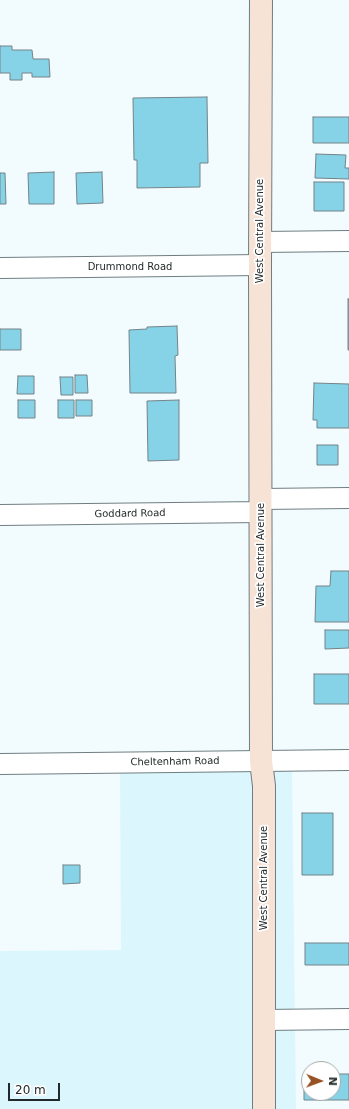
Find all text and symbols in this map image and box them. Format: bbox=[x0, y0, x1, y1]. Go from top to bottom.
street label: West Central Avenue bbox=[254, 179, 266, 283]
street label: Drummond Road bbox=[88, 261, 172, 273]
street label: West Central Avenue bbox=[255, 503, 267, 607]
street label: Goddard Road bbox=[94, 507, 166, 521]
street label: Cheltenham Road bbox=[130, 755, 220, 769]
street label: West Central Avenue bbox=[258, 826, 270, 930]
north arrow bbox=[301, 1061, 341, 1101]
scale bar bbox=[10, 1075, 62, 1101]
text: N bbox=[326, 1076, 339, 1086]
text: 20 m bbox=[15, 1083, 46, 1097]

